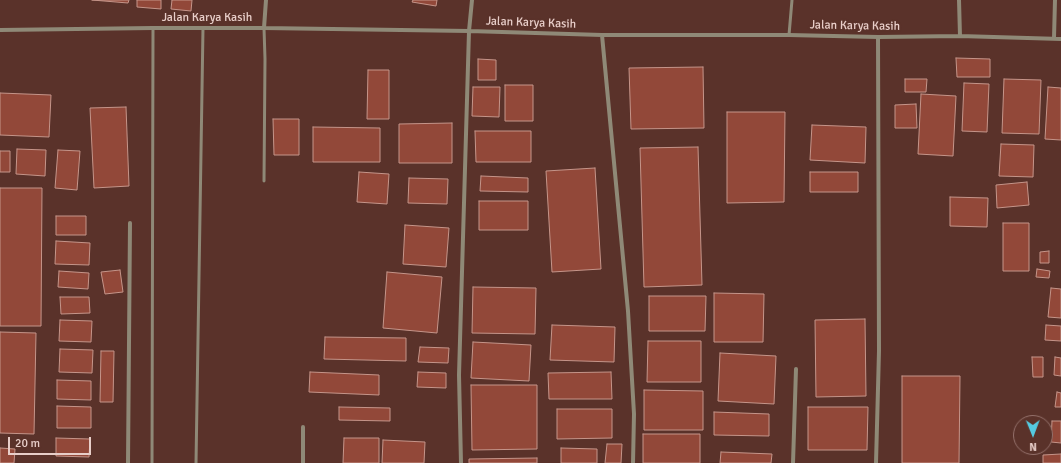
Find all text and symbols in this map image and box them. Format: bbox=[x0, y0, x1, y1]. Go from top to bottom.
street label: Jalan Karya Kasih bbox=[162, 11, 252, 25]
street label: Jalan Karya Kasih bbox=[486, 14, 576, 32]
street label: Jalan Karya Kasih bbox=[810, 18, 900, 34]
north arrow bbox=[1013, 415, 1053, 455]
scale bar bbox=[10, 429, 93, 455]
text: 20 m bbox=[15, 436, 40, 451]
text: N bbox=[1029, 440, 1037, 453]

